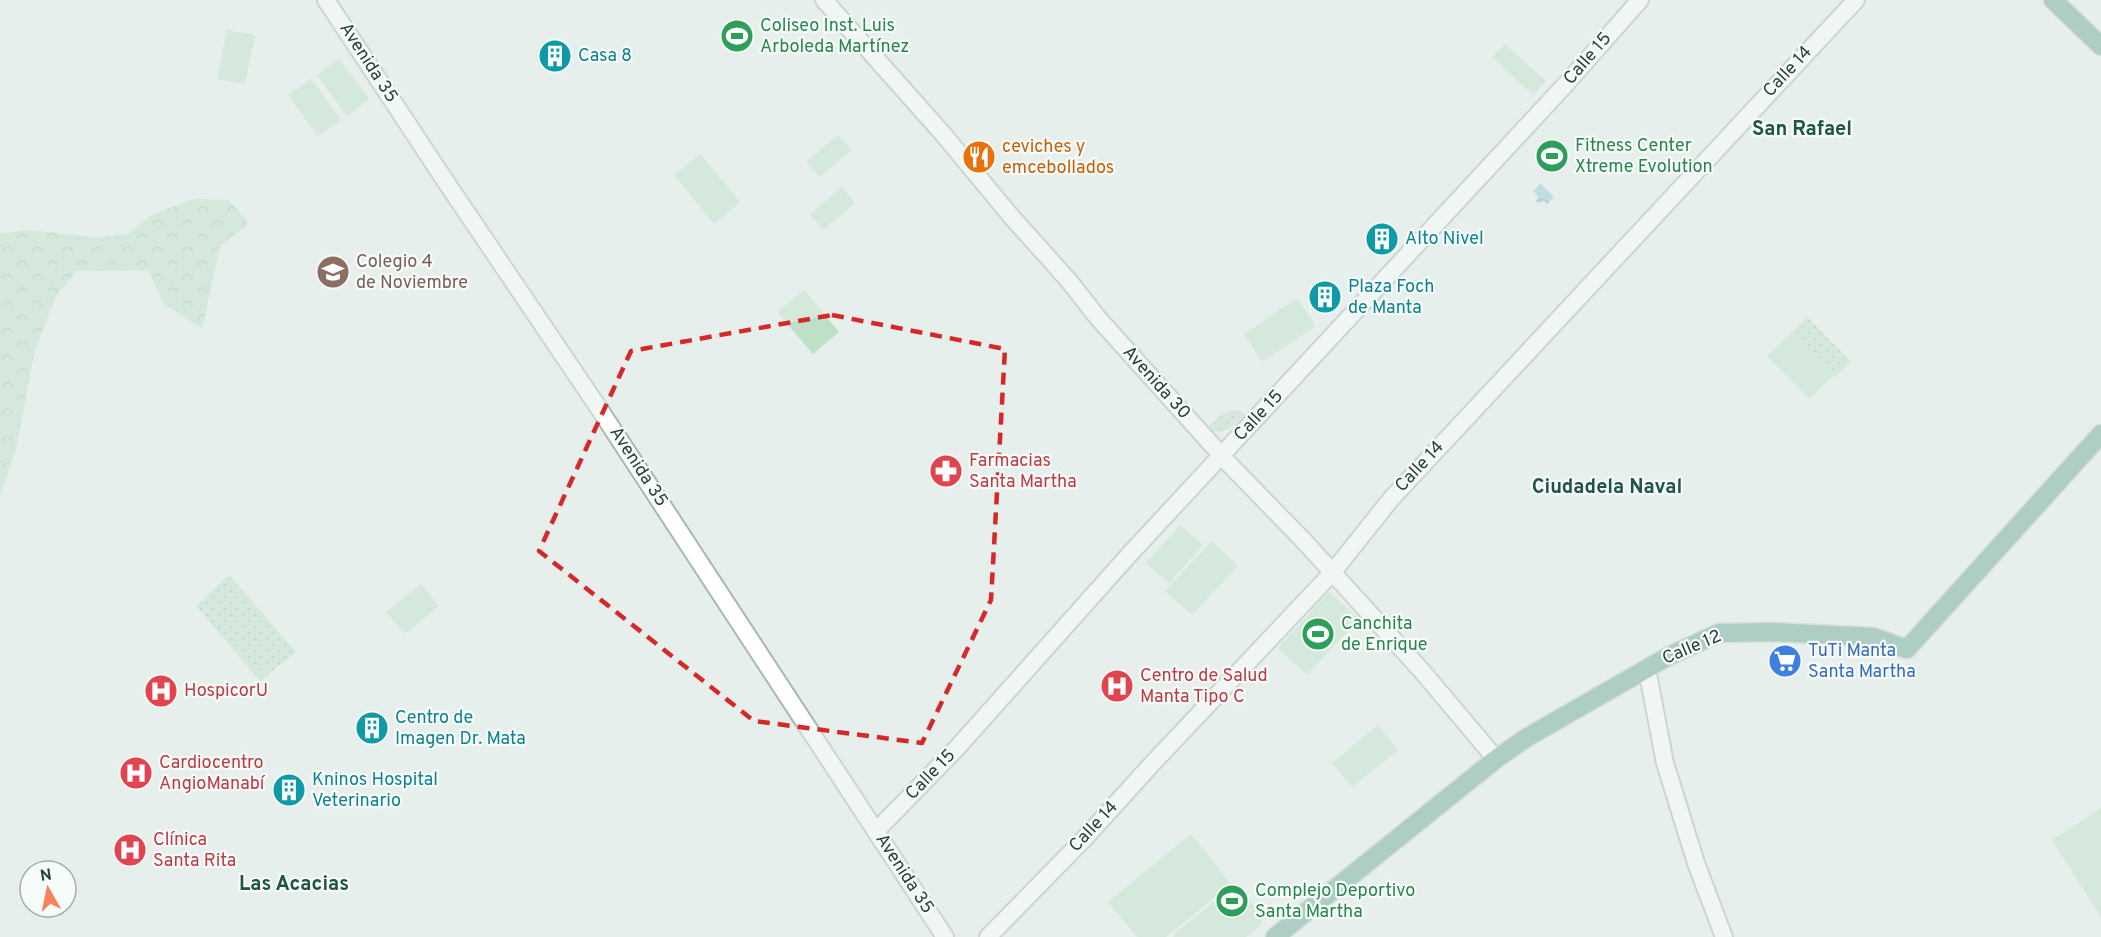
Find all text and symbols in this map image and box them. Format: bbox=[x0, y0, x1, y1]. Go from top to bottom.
place label: Coliseo Inst. Luis Arboleda Martínez bbox=[760, 15, 909, 59]
sports icon: Coliseo Inst. Luis Arboleda Martínez bbox=[719, 18, 755, 54]
street label: Avenida 35 bbox=[334, 19, 402, 107]
street label: Calle 15 bbox=[1559, 28, 1617, 90]
building icon: Casa 8 bbox=[537, 38, 573, 74]
street label: Calle 14 bbox=[1758, 41, 1818, 103]
place label: Casa 8 bbox=[578, 45, 632, 68]
district label: San Rafael bbox=[1752, 117, 1852, 143]
place label: Fitness Center Xtreme Evolution bbox=[1575, 135, 1713, 179]
place label: ceviches y emcebollados bbox=[1002, 136, 1114, 180]
sports icon: Fitness Center Xtreme Evolution bbox=[1534, 138, 1570, 174]
restaurant icon: ceviches y emcebollados bbox=[961, 139, 997, 175]
building icon: Alto Nivel bbox=[1364, 221, 1400, 257]
place label: Alto Nivel bbox=[1405, 228, 1484, 251]
place label: Colegio 4 de Noviembre bbox=[356, 251, 468, 295]
school or university icon: Colegio 4 de Noviembre bbox=[315, 254, 351, 290]
place label: Plaza Foch de Manta bbox=[1348, 276, 1434, 320]
building icon: Plaza Foch de Manta bbox=[1307, 279, 1343, 315]
street label: Avenida 30 bbox=[1117, 341, 1195, 425]
street label: Calle 15 bbox=[1229, 385, 1289, 447]
street label: Avenida 35 bbox=[604, 423, 672, 511]
street label: Calle 14 bbox=[1390, 436, 1450, 498]
place label: Farmacias Santa Martha bbox=[969, 450, 1077, 494]
pharmacy icon: Farmacias Santa Martha bbox=[928, 453, 964, 489]
district label: Ciudadela Naval bbox=[1532, 475, 1682, 501]
place label: Canchita de Enrique bbox=[1341, 613, 1427, 657]
sports icon: Canchita de Enrique bbox=[1300, 616, 1336, 652]
street label: Calle 12 bbox=[1659, 625, 1725, 671]
place label: TuTi Manta Santa Martha bbox=[1808, 640, 1916, 684]
supermarket icon: TuTi Manta Santa Martha bbox=[1767, 643, 1803, 679]
place label: Centro de Salud Manta Tipo C bbox=[1140, 665, 1268, 709]
hospital icon: Centro de Salud Manta Tipo C bbox=[1099, 668, 1135, 704]
hospital icon: HospicorU bbox=[143, 673, 179, 709]
place label: HospicorU bbox=[184, 680, 268, 703]
place label: Centro de Imagen Dr. Mata bbox=[395, 707, 526, 751]
building icon: Centro de Imagen Dr. Mata bbox=[354, 710, 390, 746]
street label: Calle 15 bbox=[901, 745, 961, 805]
place label: Cardiocentro AngioManabí bbox=[159, 752, 266, 796]
hospital icon: Cardiocentro AngioManabí bbox=[118, 755, 154, 791]
place label: Kninos Hospital Veterinario bbox=[312, 769, 438, 813]
building icon: Kninos Hospital Veterinario bbox=[271, 772, 307, 808]
street label: Calle 14 bbox=[1064, 796, 1124, 858]
place label: Clínica Santa Rita bbox=[153, 829, 236, 873]
street label: Avenida 35 bbox=[870, 830, 938, 918]
hospital icon: Clínica Santa Rita bbox=[112, 832, 148, 868]
north arrow bbox=[18, 859, 78, 919]
text: N bbox=[39, 865, 53, 887]
district label: Las Acacias bbox=[239, 872, 349, 898]
place label: Complejo Deportivo Santa Martha bbox=[1255, 880, 1415, 924]
sports icon: Complejo Deportivo Santa Martha bbox=[1214, 883, 1250, 919]

